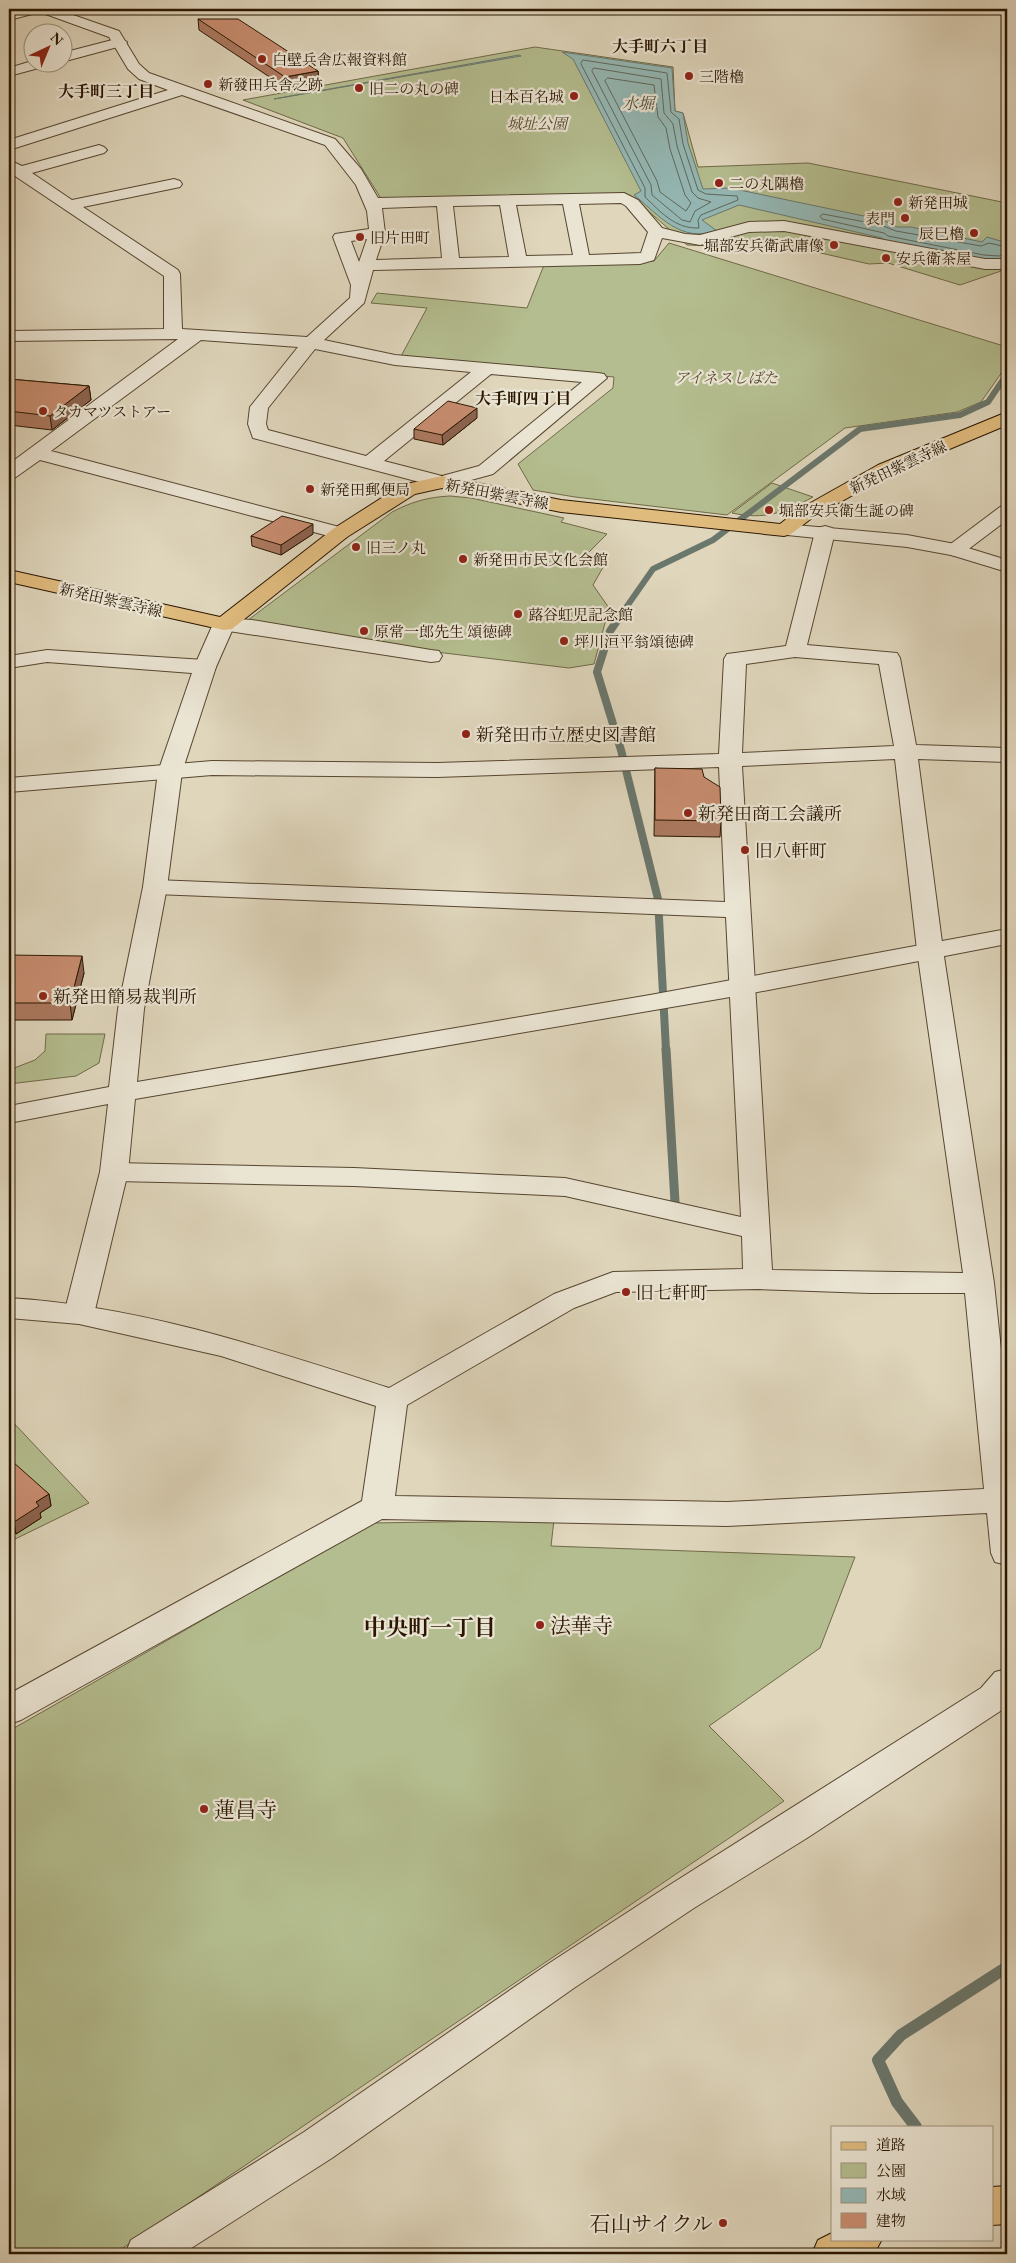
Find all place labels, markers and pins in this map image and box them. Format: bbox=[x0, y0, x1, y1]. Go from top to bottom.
place label: 白壁兵舎広報資料館 bbox=[272, 50, 407, 69]
marker: 白壁兵舎広報資料館 bbox=[256, 53, 268, 65]
place label: 三階櫓 bbox=[699, 67, 744, 86]
marker: 三階櫓 bbox=[683, 70, 695, 82]
place label: 新發田兵舎之跡 bbox=[218, 75, 323, 94]
marker: 新發田兵舎之跡 bbox=[202, 78, 214, 90]
place label: 旧二の丸の碑 bbox=[369, 79, 459, 98]
marker: 旧二の丸の碑 bbox=[353, 82, 365, 94]
place label: 日本百名城 bbox=[489, 87, 564, 106]
marker: 日本百名城 bbox=[568, 90, 580, 102]
place label: 二の丸隅櫓 bbox=[729, 174, 804, 193]
marker: 二の丸隅櫓 bbox=[713, 177, 725, 189]
place label: 新発田城 bbox=[908, 193, 968, 212]
marker: 新発田城 bbox=[892, 196, 904, 208]
place label: 表門 bbox=[865, 209, 895, 228]
marker: 表門 bbox=[899, 212, 911, 224]
place label: 辰巳櫓 bbox=[919, 224, 964, 243]
marker: 辰巳櫓 bbox=[968, 227, 980, 239]
place label: 旧片田町 bbox=[370, 228, 430, 247]
marker: 旧片田町 bbox=[354, 231, 366, 243]
place label: 堀部安兵衛武庸像 bbox=[704, 236, 824, 255]
marker: 堀部安兵衛武庸像 bbox=[828, 239, 840, 251]
place label: 安兵衛茶屋 bbox=[896, 249, 971, 268]
marker: 安兵衛茶屋 bbox=[880, 252, 892, 264]
place label: タカマツストアー bbox=[53, 402, 171, 421]
marker: タカマツストアー bbox=[37, 405, 49, 417]
place label: 新発田郵便局 bbox=[320, 480, 410, 499]
marker: 新発田郵便局 bbox=[304, 483, 316, 495]
place label: 堀部安兵衛生誕の碑 bbox=[779, 501, 914, 520]
marker: 堀部安兵衛生誕の碑 bbox=[763, 504, 775, 516]
place label: 旧三ノ丸 bbox=[366, 538, 426, 557]
marker: 旧三ノ丸 bbox=[350, 541, 362, 553]
place label: 新発田市民文化会館 bbox=[473, 550, 608, 569]
marker: 新発田市民文化会館 bbox=[457, 553, 469, 565]
place label: 蕗谷虹児記念館 bbox=[528, 605, 633, 624]
marker: 蕗谷虹児記念館 bbox=[512, 608, 524, 620]
place label: 原常一郎先生 頌徳碑 bbox=[374, 622, 512, 641]
marker: 原常一郎先生 頌徳碑 bbox=[358, 625, 370, 637]
place label: 坪川洹平翁頌徳碑 bbox=[574, 632, 694, 651]
marker: 坪川洹平翁頌徳碑 bbox=[558, 635, 570, 647]
place label: 新発田市立歴史図書館 bbox=[476, 723, 656, 746]
marker: 新発田市立歴史図書館 bbox=[460, 728, 472, 740]
place label: 新発田商工会議所 bbox=[698, 802, 842, 825]
marker: 新発田商工会議所 bbox=[682, 807, 694, 819]
place label: 旧八軒町 bbox=[755, 839, 827, 862]
marker: 旧八軒町 bbox=[739, 844, 751, 856]
place label: 新発田簡易裁判所 bbox=[53, 985, 197, 1008]
marker: 新発田簡易裁判所 bbox=[37, 990, 49, 1002]
place label: 旧七軒町 bbox=[636, 1281, 708, 1304]
marker: 旧七軒町 bbox=[620, 1286, 632, 1298]
place label: 法華寺 bbox=[550, 1612, 613, 1639]
marker: 法華寺 bbox=[534, 1619, 546, 1631]
place label: 蓮昌寺 bbox=[214, 1796, 277, 1823]
marker: 蓮昌寺 bbox=[198, 1803, 210, 1815]
place label: 石山サイクル bbox=[590, 2210, 713, 2237]
marker: 石山サイクル bbox=[717, 2217, 729, 2229]

